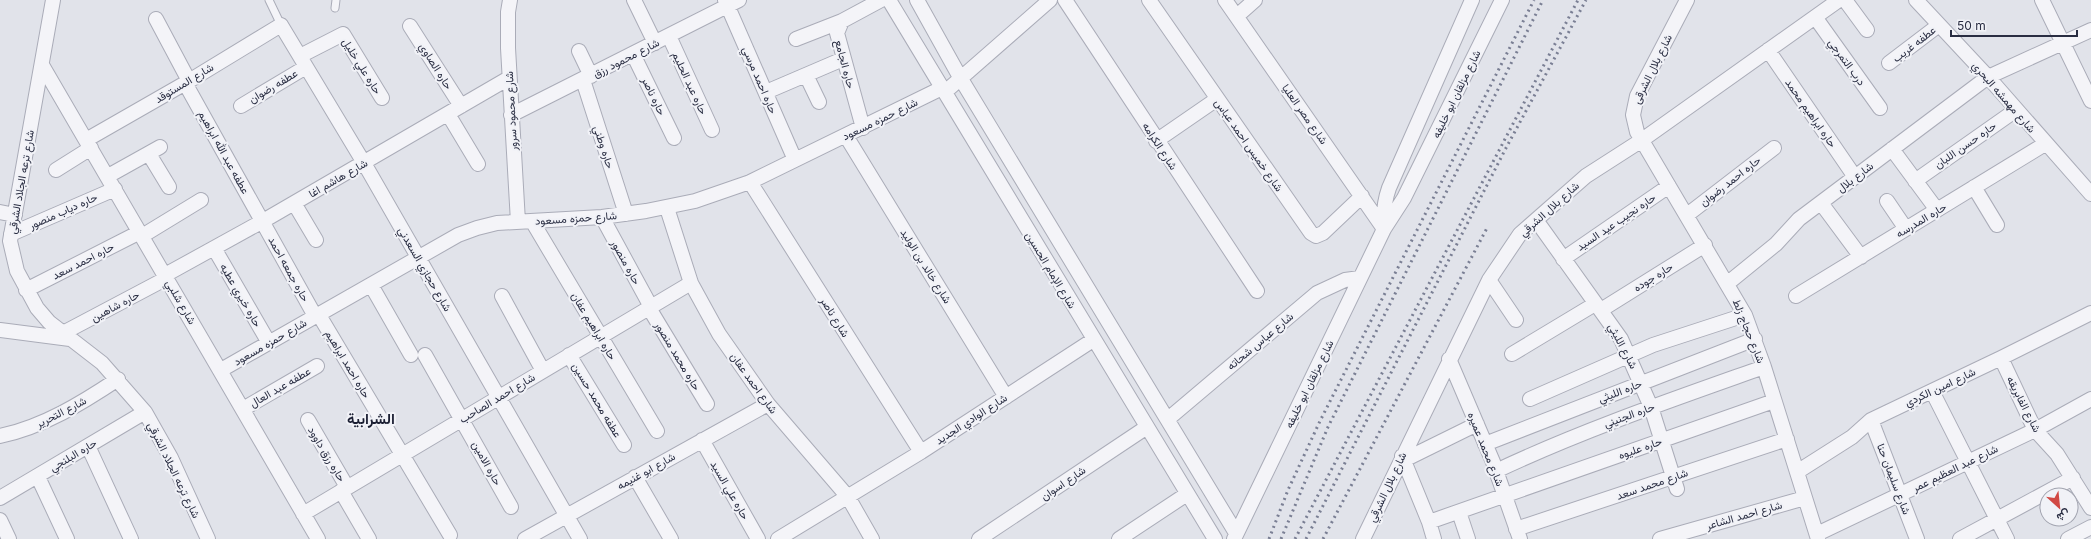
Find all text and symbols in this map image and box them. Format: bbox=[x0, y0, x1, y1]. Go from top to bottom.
scale bar bbox=[1951, 12, 2077, 38]
text: 50 m bbox=[1957, 18, 1986, 33]
street label: عطفه غريب bbox=[1890, 23, 1939, 65]
street label: شارع بلال الشرقى bbox=[1629, 32, 1676, 107]
street label: حاره علي خليل bbox=[337, 35, 385, 98]
street label: شارع محمود رزق bbox=[590, 35, 662, 82]
street label: درب التمرجي bbox=[1823, 36, 1869, 90]
street label: حاره الجامع bbox=[831, 38, 858, 90]
street label: حاره الصاوي bbox=[414, 40, 456, 93]
street label: حاره احمد مرسي bbox=[737, 44, 780, 117]
street label: شارع مزلقان ابو خليفه bbox=[1429, 47, 1484, 141]
street label: حاره عبد الحليم bbox=[668, 49, 711, 117]
street label: شارع مهمشه البحري bbox=[1967, 58, 2039, 138]
street label: شارع المستوقد bbox=[152, 60, 217, 107]
street label: عطفه رضوان bbox=[246, 66, 300, 106]
street label: شارع محمود سرور bbox=[502, 71, 521, 152]
street label: حاره ناصر bbox=[638, 74, 669, 117]
street label: حاره ابراهيم محمد bbox=[1781, 76, 1840, 151]
street label: شارع مصر العليا bbox=[1278, 81, 1331, 148]
street label: شارع حمزه مسعود bbox=[840, 95, 921, 144]
street label: شارع خميس احمد عباس bbox=[1211, 96, 1287, 195]
street label: عطفه عبد الله ابراهيم bbox=[194, 108, 253, 197]
street label: حاره حسن اللبان bbox=[1931, 118, 1999, 172]
street label: شارع الكرامه bbox=[1139, 119, 1181, 173]
street label: حاره وطني bbox=[588, 124, 617, 171]
street label: شارع ترعه الجلاد الشرقي bbox=[5, 129, 40, 236]
street label: حاره احمد رضوان bbox=[1697, 153, 1763, 209]
street label: شارع هاشم اغا bbox=[306, 155, 371, 201]
street label: شارع بلال bbox=[1834, 159, 1877, 196]
street label: شارع بلال الشرقي bbox=[1516, 178, 1584, 242]
street label: حاره دياب منصور bbox=[26, 190, 99, 233]
street label: حاره نجيب عيد السيد bbox=[1574, 190, 1658, 254]
street label: حاره المدرسه bbox=[1893, 199, 1949, 241]
street label: شارع حمزه مسعود bbox=[535, 208, 618, 229]
street label: شارع حجازي السعدني bbox=[393, 224, 455, 315]
street label: شارع خالد بن الوليد bbox=[897, 226, 955, 307]
street label: شارع الإمام الحسين bbox=[1022, 229, 1080, 312]
street label: حاره جمعه احمد bbox=[265, 234, 313, 304]
street label: حاره منصور bbox=[607, 236, 644, 287]
street label: حاره احمد سعد bbox=[50, 239, 116, 283]
street label: حاره جوده bbox=[1631, 259, 1675, 295]
street label: حاره خيري عطيه bbox=[215, 261, 265, 331]
street label: شارع شلبي bbox=[160, 277, 200, 329]
street label: حاره شاهين bbox=[88, 287, 142, 325]
street label: حاره ابراهيم عفان bbox=[567, 290, 620, 363]
street label: شارع ناصر bbox=[816, 293, 853, 340]
street label: شارع حجاج زلط bbox=[1729, 297, 1768, 366]
street label: شارع عباس شحاته bbox=[1224, 309, 1297, 374]
street label: شارع حمزه مسعود bbox=[231, 315, 310, 369]
street label: حاره محمد منصور bbox=[651, 318, 704, 393]
street label: شارع الليثي bbox=[1603, 321, 1641, 373]
street label: حاره احمد ابراهيم bbox=[321, 327, 374, 401]
street label: شارع مزلقان ابو خليفه bbox=[1282, 337, 1337, 431]
street label: شارع احمد عفان bbox=[726, 350, 781, 417]
street label: عطفه محمد حسين bbox=[569, 360, 625, 440]
street label: عطفه عبد العال bbox=[247, 364, 313, 410]
street label: شارع امين الكردي bbox=[1902, 364, 1979, 412]
street label: شارع احمد الصاحب bbox=[457, 370, 538, 427]
street label: شارع الفابريقه bbox=[2003, 373, 2044, 435]
street label: حاره الليثي bbox=[1596, 376, 1645, 409]
street label: شارع الوادي الجديد bbox=[932, 390, 1011, 450]
street label: شارع التحرير bbox=[33, 393, 89, 432]
street label: حاره الجنيني bbox=[1602, 399, 1657, 433]
district label: الشرابية bbox=[347, 409, 395, 428]
street label: شارع محمد عميره bbox=[1464, 410, 1507, 489]
street label: شارع ترعه الجلاد الشرقي bbox=[142, 420, 204, 522]
street label: حاره رزق داوود bbox=[305, 424, 349, 484]
street label: حاره عليوه bbox=[1616, 434, 1664, 462]
street label: حاره البلنجي bbox=[47, 435, 101, 477]
street label: حاره الامين bbox=[469, 438, 505, 488]
street label: شارع سليمان حنا bbox=[1873, 441, 1914, 517]
street label: شارع عبد العظيم عمر bbox=[1909, 441, 2001, 496]
street label: شارع ابو غنيمه bbox=[614, 449, 678, 494]
street label: شارع بلال الشرقي bbox=[1365, 449, 1412, 526]
street label: حاره علي السيد bbox=[705, 458, 752, 523]
street label: شارع اسوان bbox=[1038, 463, 1089, 504]
street label: شارع محمد سعد bbox=[1614, 465, 1690, 504]
north arrow bbox=[2039, 487, 2079, 527]
street label: شارع احمد الشاعر bbox=[1703, 497, 1784, 534]
text: ش bbox=[2054, 507, 2073, 525]

